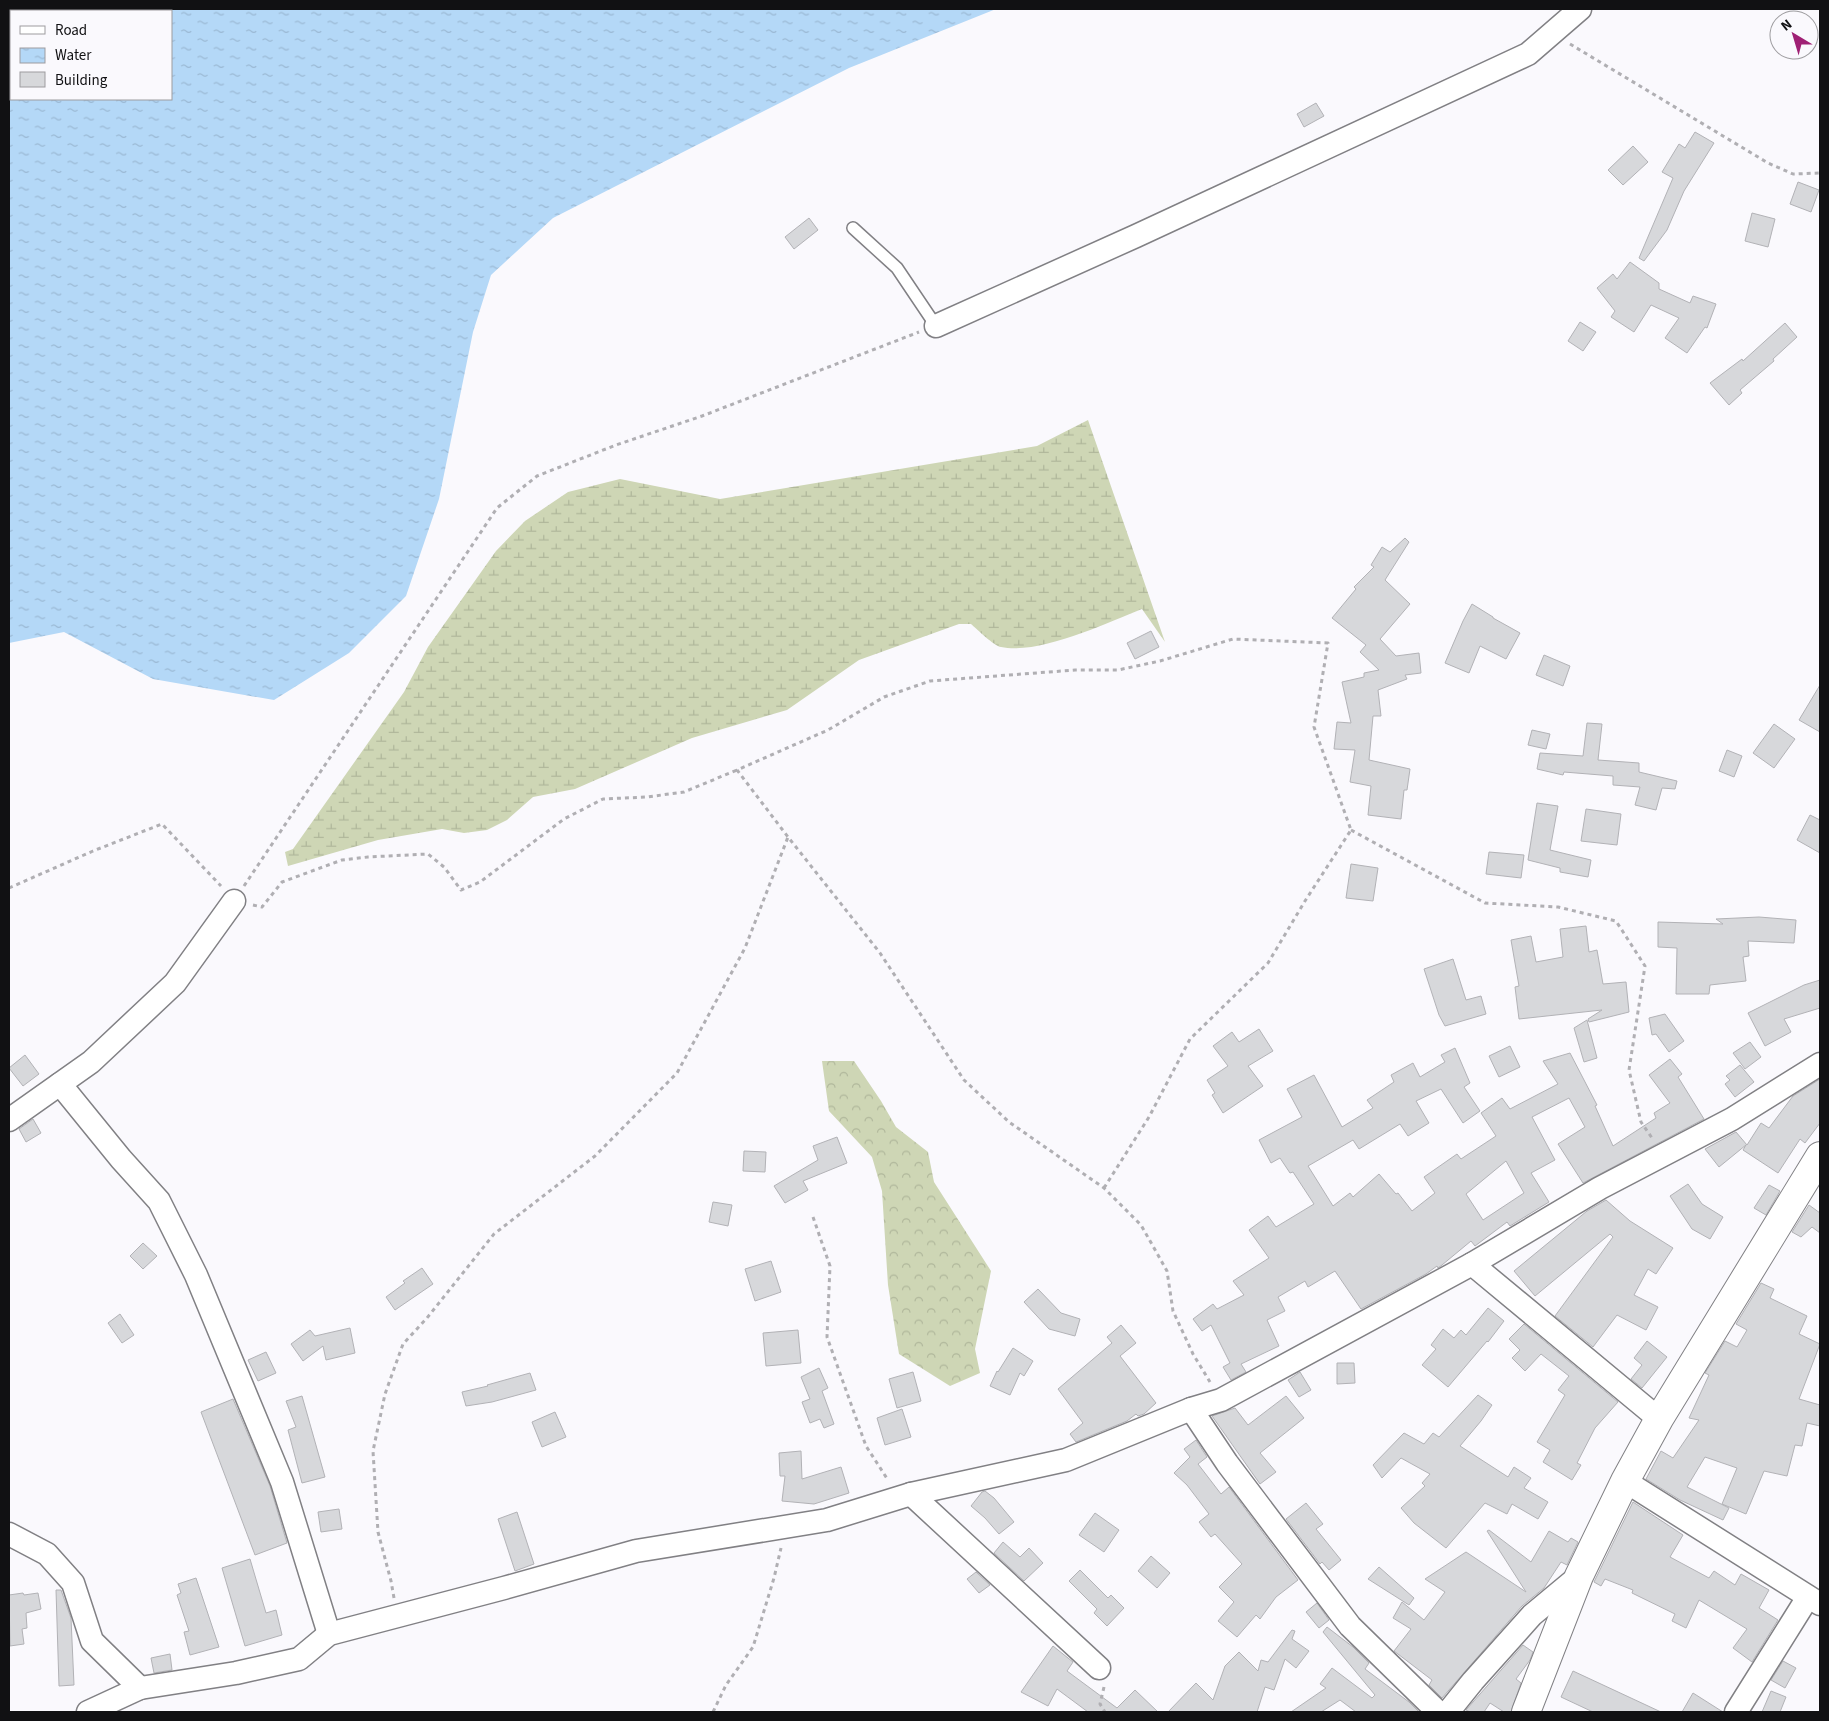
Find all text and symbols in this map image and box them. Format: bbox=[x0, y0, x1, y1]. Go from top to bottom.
legend bbox=[10, 10, 172, 100]
north arrow bbox=[1769, 10, 1819, 60]
text: N bbox=[1777, 15, 1796, 36]
text: Road bbox=[55, 20, 87, 41]
text: Water bbox=[55, 45, 92, 66]
text: Building bbox=[55, 70, 108, 91]

